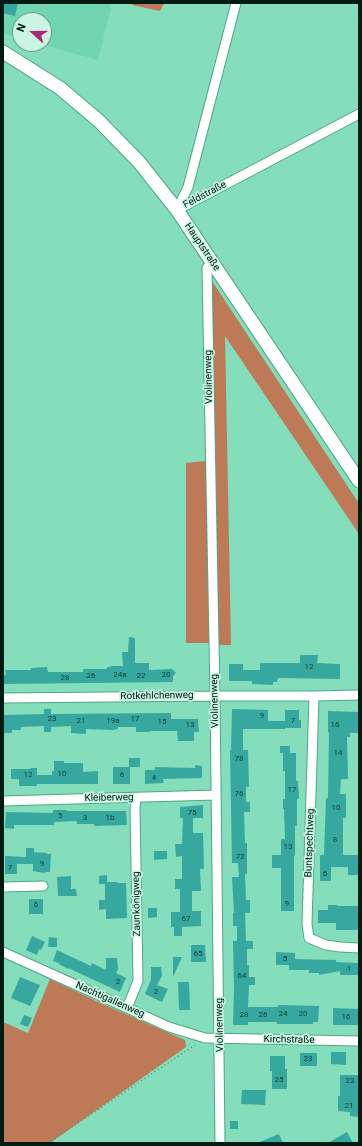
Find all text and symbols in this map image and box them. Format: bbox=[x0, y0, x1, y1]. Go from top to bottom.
north arrow bbox=[12, 12, 52, 52]
text: N bbox=[14, 22, 29, 34]
street label: Feldstraße bbox=[181, 179, 229, 211]
street label: Hauptstraße bbox=[182, 221, 222, 273]
street label: Violinenweg bbox=[203, 350, 215, 404]
house number: 12 bbox=[305, 662, 313, 672]
house number: 24a bbox=[113, 670, 127, 680]
house number: 20 bbox=[162, 670, 170, 680]
house number: 26 bbox=[87, 671, 95, 681]
house number: 22 bbox=[137, 671, 145, 681]
house number: 28 bbox=[61, 673, 69, 683]
street label: Violinenweg bbox=[209, 674, 221, 728]
street label: Rotkehlchenweg bbox=[120, 689, 194, 703]
house number: 9 bbox=[260, 711, 264, 721]
house number: 23 bbox=[48, 714, 56, 724]
house number: 17 bbox=[131, 714, 139, 724]
house number: 21 bbox=[77, 716, 85, 726]
house number: 19a bbox=[106, 716, 120, 726]
house number: 7 bbox=[291, 716, 295, 726]
house number: 15 bbox=[158, 717, 166, 727]
house number: 13 bbox=[186, 720, 194, 730]
house number: 16 bbox=[331, 720, 339, 730]
house number: 14 bbox=[334, 748, 342, 758]
house number: 78 bbox=[235, 754, 243, 764]
house number: 10 bbox=[58, 769, 66, 779]
house number: 12 bbox=[24, 770, 32, 780]
house number: 6 bbox=[120, 770, 124, 780]
house number: 4 bbox=[152, 773, 156, 783]
house number: 17 bbox=[288, 785, 296, 795]
house number: 76 bbox=[235, 789, 243, 799]
street label: Kleiberweg bbox=[84, 792, 134, 804]
house number: 10 bbox=[332, 803, 340, 813]
house number: 75 bbox=[188, 808, 196, 818]
street label: Buntspechtweg bbox=[303, 808, 317, 878]
house number: 5 bbox=[58, 811, 62, 821]
house number: 3 bbox=[83, 813, 87, 823]
house number: 1b bbox=[106, 813, 114, 823]
house number: 8 bbox=[333, 835, 337, 845]
house number: 13 bbox=[284, 842, 292, 852]
house number: 72 bbox=[236, 852, 244, 862]
house number: 9 bbox=[40, 859, 44, 869]
house number: 7 bbox=[8, 863, 12, 873]
house number: 6 bbox=[323, 869, 327, 879]
street label: Zaunkönigweg bbox=[130, 871, 144, 937]
house number: 9 bbox=[285, 899, 289, 909]
house number: 6 bbox=[34, 900, 38, 910]
house number: 67 bbox=[182, 914, 190, 924]
house number: 65 bbox=[194, 949, 202, 959]
house number: 5 bbox=[283, 954, 287, 964]
house number: 1 bbox=[347, 964, 351, 974]
house number: 64 bbox=[238, 971, 246, 981]
house number: 2 bbox=[116, 977, 120, 987]
street label: Nachtigallenweg bbox=[74, 979, 146, 1021]
house number: 2 bbox=[154, 987, 158, 997]
street label: Violinenweg bbox=[214, 998, 226, 1052]
house number: 24 bbox=[279, 1009, 287, 1019]
house number: 20 bbox=[299, 1009, 307, 1019]
house number: 28 bbox=[240, 1010, 248, 1020]
house number: 26 bbox=[259, 1010, 267, 1020]
house number: 16 bbox=[342, 1012, 350, 1022]
street label: Kirchstraße bbox=[263, 1034, 315, 1046]
house number: 23 bbox=[304, 1054, 312, 1064]
house number: 25 bbox=[275, 1075, 283, 1085]
house number: 23 bbox=[346, 1076, 354, 1086]
house number: 21 bbox=[345, 1101, 353, 1111]

